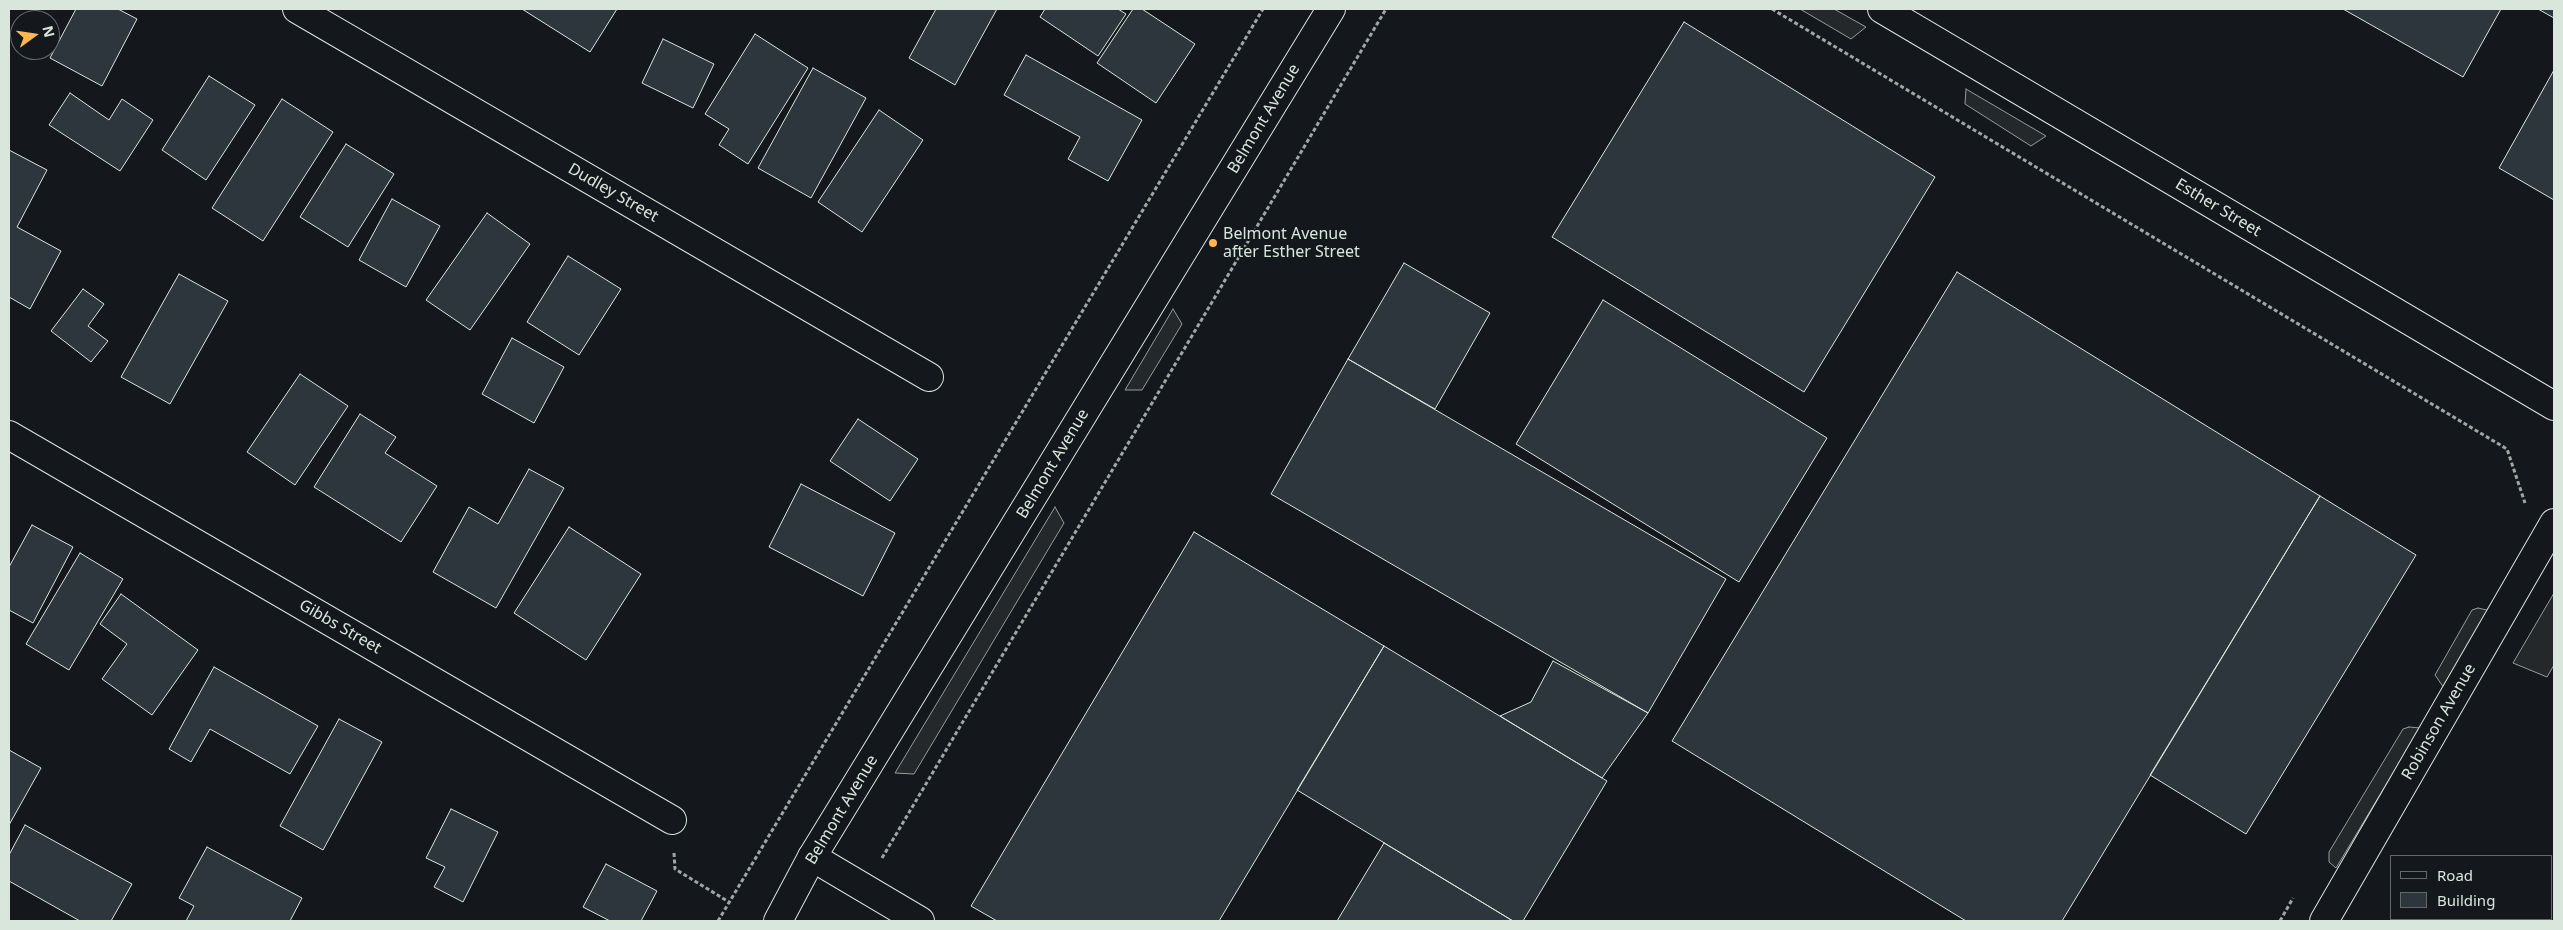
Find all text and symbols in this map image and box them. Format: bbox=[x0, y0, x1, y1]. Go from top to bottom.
north arrow bbox=[10, 10, 60, 60]
text: N bbox=[38, 24, 60, 39]
street label: Belmont Avenue bbox=[1224, 61, 1304, 177]
street label: Dudley Street bbox=[564, 159, 662, 227]
street label: Esther Street bbox=[2172, 175, 2264, 241]
place label: Belmont Avenue after Esther Street bbox=[1223, 224, 1360, 262]
marker: Belmont Avenue after Esther Street bbox=[1207, 237, 1219, 249]
street label: Belmont Avenue bbox=[1013, 406, 1093, 522]
street label: Gibbs Street bbox=[295, 596, 385, 658]
street label: Robinson Avenue bbox=[2398, 660, 2480, 784]
street label: Belmont Avenue bbox=[802, 752, 882, 868]
legend bbox=[2390, 855, 2553, 920]
text: Road bbox=[2437, 865, 2473, 885]
text: Building bbox=[2437, 890, 2495, 910]

